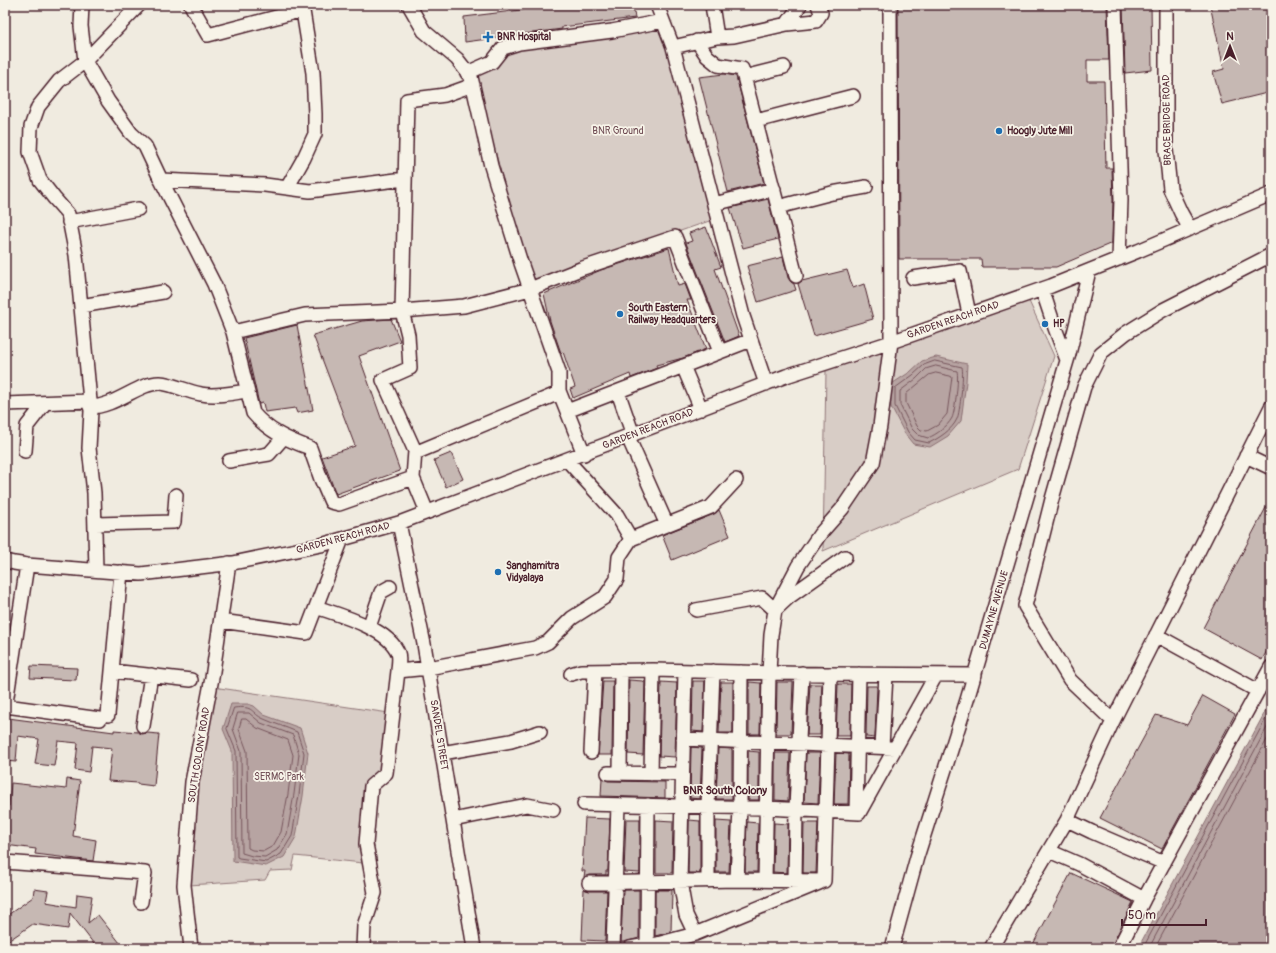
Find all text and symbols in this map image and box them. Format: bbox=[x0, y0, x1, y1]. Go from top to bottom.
north arrow bbox=[1210, 26, 1250, 66]
text: N bbox=[1226, 30, 1234, 43]
marker: BNR Hospital bbox=[482, 31, 494, 43]
place label: BNR Hospital bbox=[497, 31, 551, 43]
street label: BRACE BRIDGE ROAD bbox=[1160, 74, 1174, 166]
park label: BNR Ground bbox=[592, 125, 644, 137]
place label: Hoogly Jute Mill bbox=[1007, 125, 1073, 137]
marker: Hoogly Jute Mill bbox=[994, 126, 1004, 136]
street label: GARDEN REACH ROAD bbox=[905, 299, 1001, 341]
place label: South Eastern Railway Headquarters bbox=[628, 302, 716, 326]
marker: South Eastern Railway Headquarters bbox=[615, 309, 625, 319]
place label: HP bbox=[1053, 318, 1065, 330]
marker: HP bbox=[1040, 319, 1050, 329]
street label: GARDEN REACH ROAD bbox=[601, 406, 695, 452]
street label: GARDEN REACH ROAD bbox=[295, 520, 391, 556]
place label: Sanghamitra Vidyalaya bbox=[506, 560, 560, 584]
marker: Sanghamitra Vidyalaya bbox=[493, 567, 503, 577]
street label: DUMAYNE AVENUE bbox=[977, 569, 1011, 651]
street label: SANDEL STREET bbox=[427, 699, 451, 772]
street label: SOUTH COLONY ROAD bbox=[186, 706, 212, 804]
park label: SERMC Park bbox=[254, 771, 305, 783]
district label: BNR South Colony bbox=[683, 784, 767, 797]
scale bar bbox=[1122, 901, 1206, 927]
text: 50 m bbox=[1128, 908, 1156, 923]

